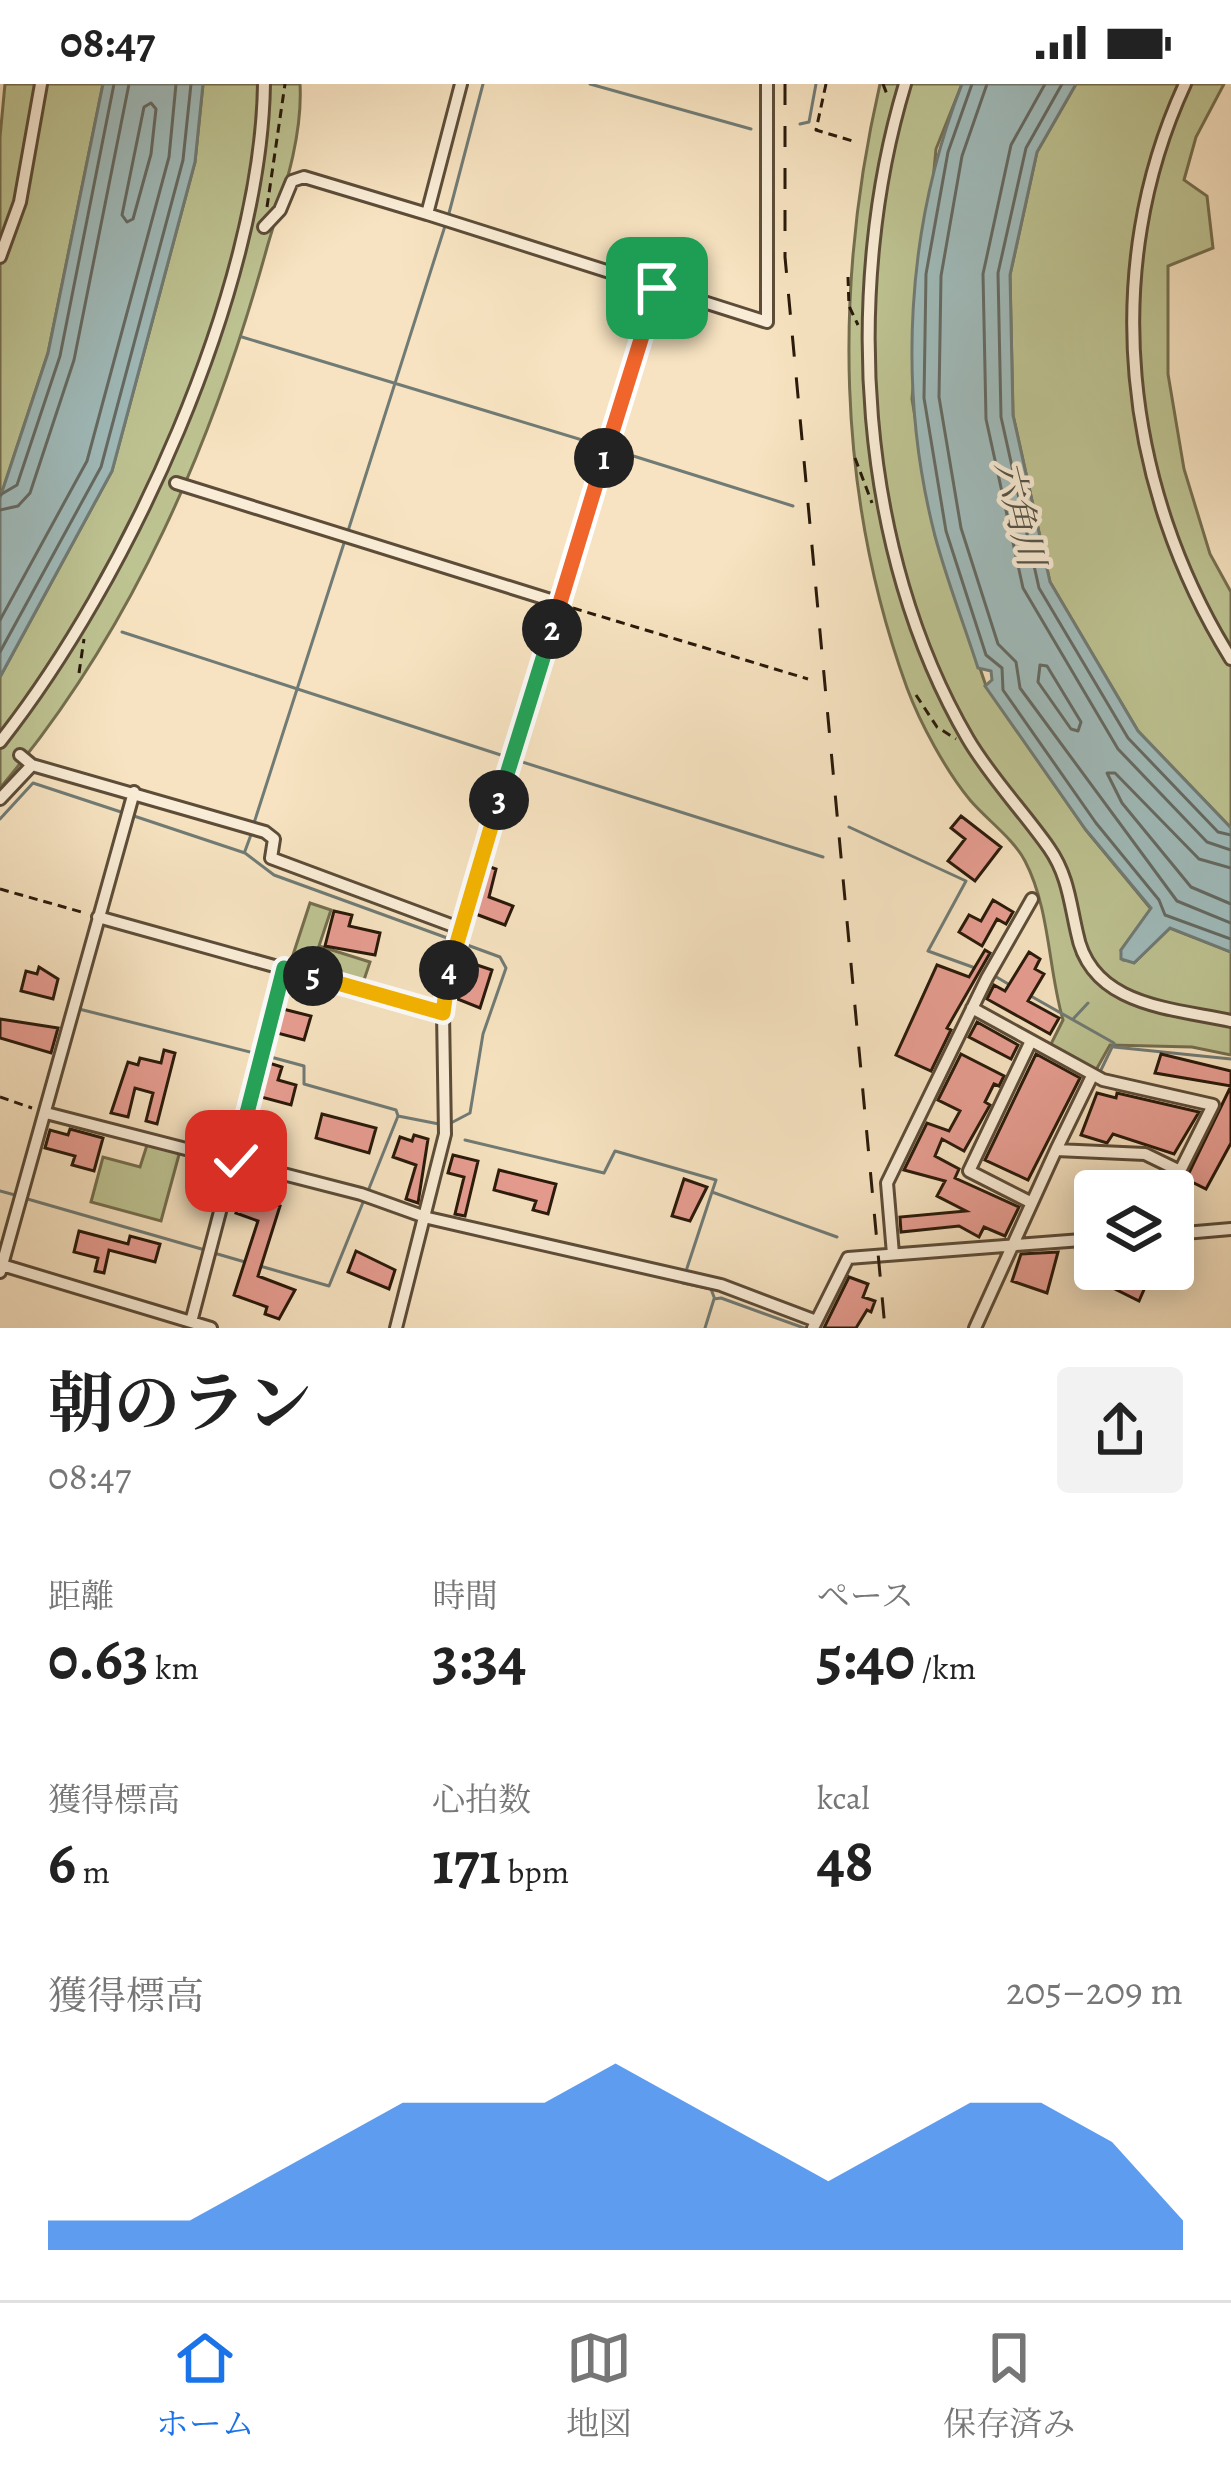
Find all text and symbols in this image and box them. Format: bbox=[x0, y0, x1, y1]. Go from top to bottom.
text: 08:47 bbox=[60, 11, 155, 73]
pin bbox=[606, 237, 708, 339]
icon: arrive bbox=[624, 255, 690, 321]
pin: 1 bbox=[574, 428, 634, 488]
text: 1 bbox=[598, 435, 610, 480]
water label: 六角川 bbox=[983, 455, 1058, 575]
pin: 2 bbox=[522, 599, 582, 659]
text: 2 bbox=[544, 606, 560, 651]
pin: 3 bbox=[469, 770, 529, 830]
text: 3 bbox=[492, 777, 506, 822]
pin: 4 bbox=[419, 940, 479, 1000]
pin: 5 bbox=[283, 946, 343, 1006]
text: 4 bbox=[441, 947, 457, 992]
text: 5 bbox=[306, 953, 320, 998]
pin bbox=[185, 1110, 287, 1212]
icon: check bbox=[203, 1128, 269, 1194]
map controls bbox=[1074, 1170, 1194, 1290]
button: layers bbox=[1074, 1170, 1194, 1290]
text: 朝のラン bbox=[48, 1359, 312, 1449]
button: share bbox=[1057, 1367, 1183, 1493]
text: 08:47 bbox=[48, 1449, 131, 1502]
text: 距離 bbox=[48, 1573, 114, 1618]
text: 時間 bbox=[432, 1573, 498, 1618]
text: ペース bbox=[817, 1573, 914, 1618]
text: 0.63 bbox=[48, 1618, 149, 1700]
text: 3:34 bbox=[432, 1618, 526, 1700]
text: 5:40 bbox=[817, 1618, 915, 1700]
text: km bbox=[149, 1645, 199, 1690]
text: /km bbox=[915, 1645, 976, 1690]
text: kcal bbox=[817, 1775, 870, 1820]
text: 獲得標高 bbox=[48, 1777, 180, 1822]
text: 心拍数 bbox=[432, 1777, 531, 1822]
text: 48 bbox=[817, 1820, 874, 1902]
text: 6 bbox=[48, 1822, 76, 1904]
text: 171 bbox=[432, 1822, 501, 1904]
text: m bbox=[76, 1849, 110, 1894]
text: bpm bbox=[501, 1849, 569, 1894]
text: 205–209 m bbox=[1006, 1964, 1183, 2017]
text: 獲得標高 bbox=[48, 1969, 204, 2022]
tab: ホーム bbox=[156, 2325, 255, 2446]
tab: 地図 bbox=[566, 2325, 632, 2446]
tab: 保存済み bbox=[943, 2325, 1075, 2446]

